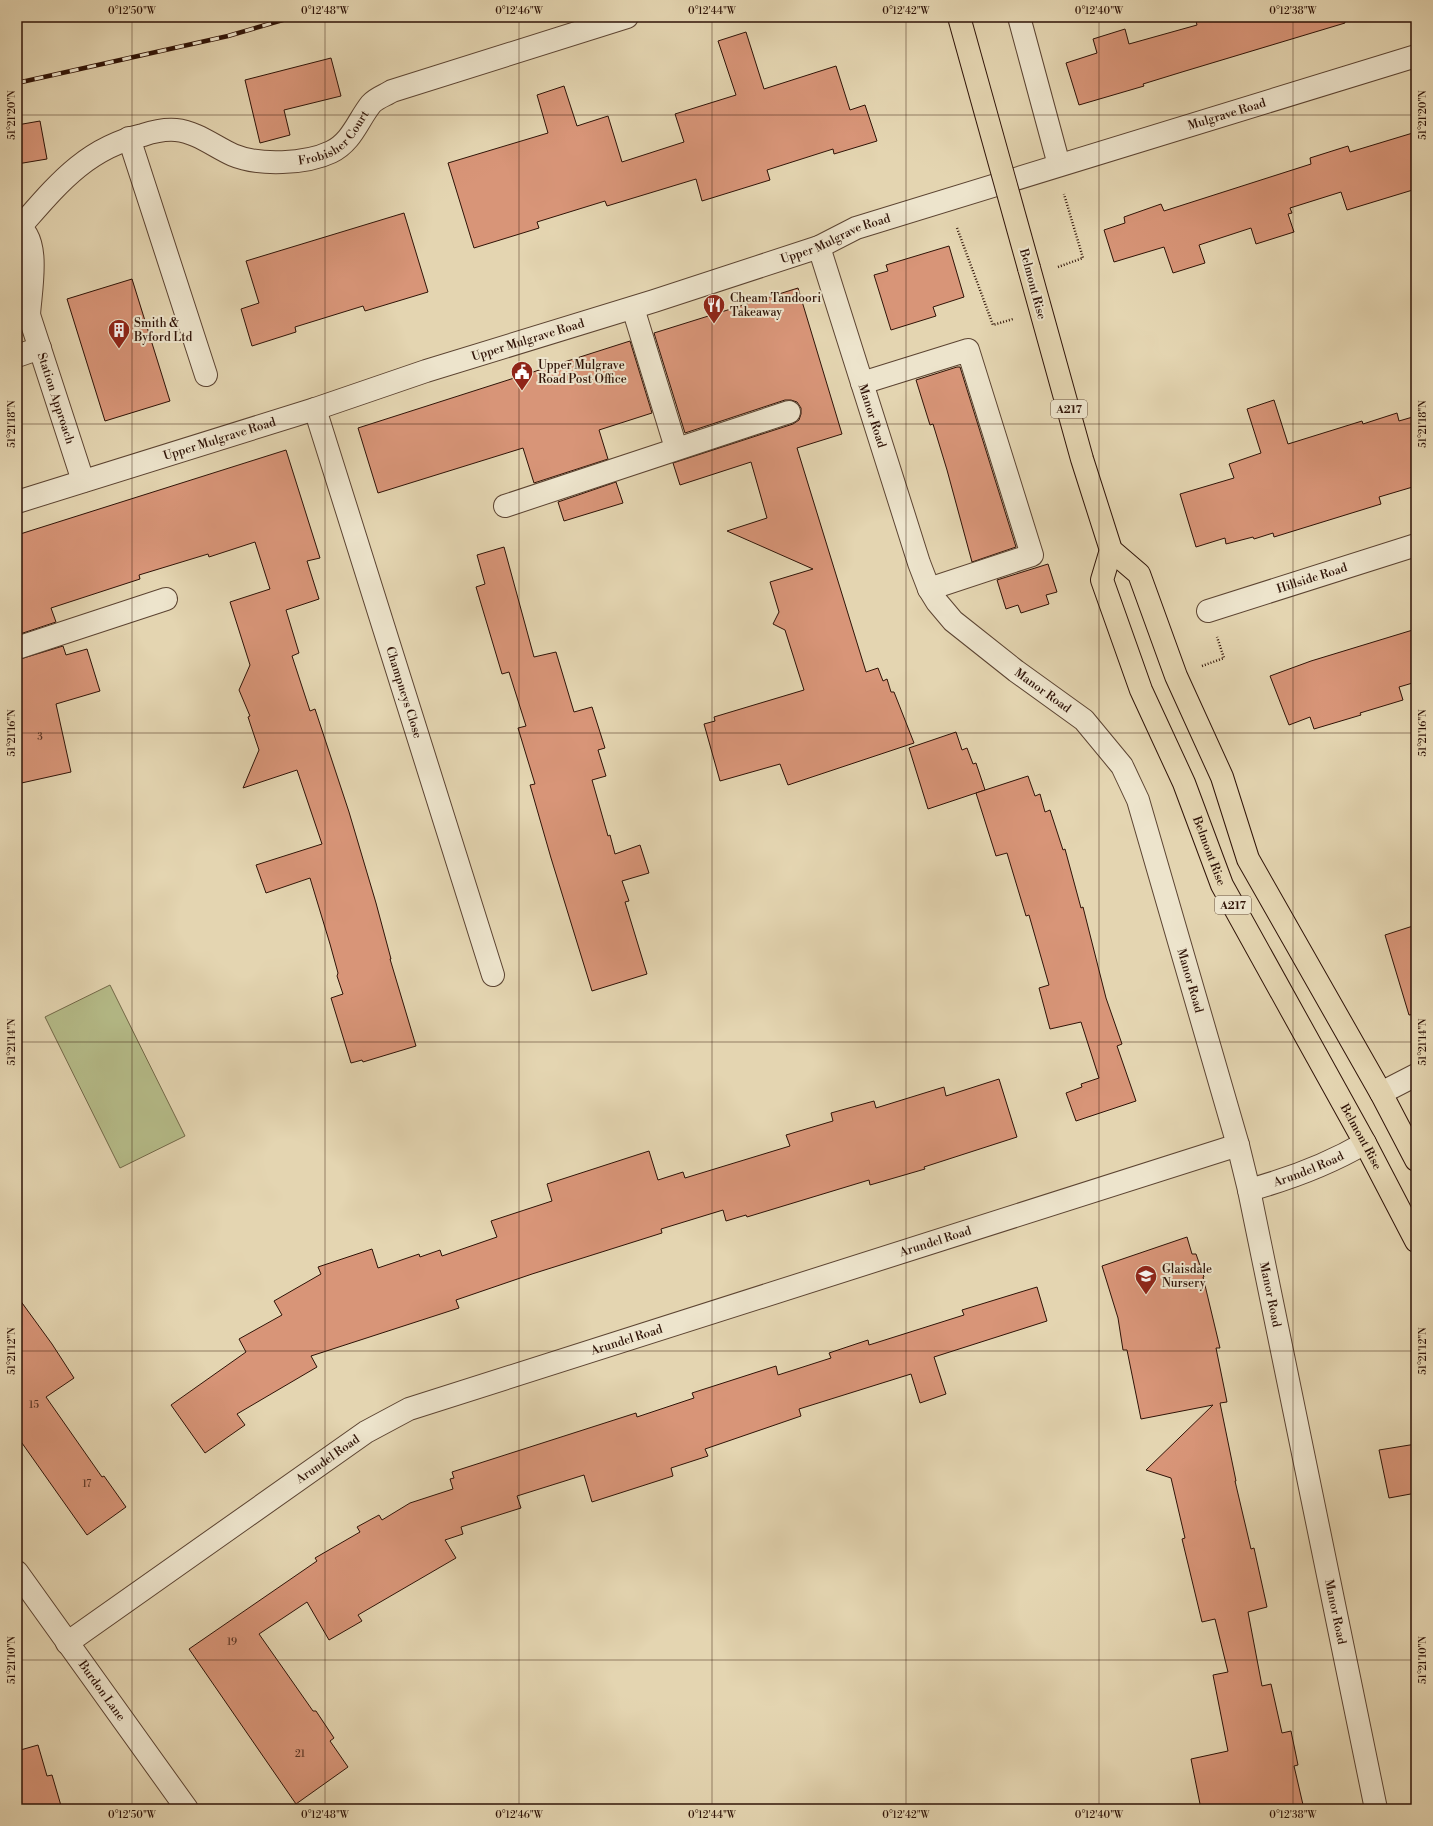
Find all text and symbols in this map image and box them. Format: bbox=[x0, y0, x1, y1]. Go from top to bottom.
text: 0°12'50"W bbox=[108, 5, 157, 17]
text: 0°12'48"W bbox=[301, 5, 350, 17]
text: 0°12'46"W bbox=[495, 5, 544, 17]
text: 0°12'44"W bbox=[688, 5, 737, 17]
text: 0°12'42"W bbox=[882, 5, 931, 17]
text: 0°12'40"W bbox=[1075, 5, 1124, 17]
text: 0°12'38"W bbox=[1269, 5, 1318, 17]
text: 51°21'20"N bbox=[6, 90, 18, 140]
text: 51°21'20"N bbox=[1417, 90, 1429, 140]
street label: Mulgrave Road bbox=[1186, 96, 1268, 134]
street label: Frobisher Court bbox=[297, 107, 373, 169]
street label: Upper Mulgrave Road bbox=[779, 211, 892, 267]
street label: Belmont Rise bbox=[1016, 246, 1049, 321]
place label: Cheam Tandoori Takeaway bbox=[730, 291, 821, 320]
restaurant icon: Cheam Tandoori Takeaway bbox=[701, 292, 727, 325]
place label: Smith & Byford Ltd bbox=[133, 316, 192, 345]
street label: Upper Mulgrave Road bbox=[470, 316, 586, 365]
building icon: Smith & Byford Ltd bbox=[106, 317, 132, 350]
street label: Station Approach bbox=[34, 351, 77, 446]
place label: Upper Mulgrave Road Post Office bbox=[538, 358, 627, 387]
public building icon: Upper Mulgrave Road Post Office bbox=[509, 359, 535, 392]
street label: Manor Road bbox=[855, 382, 889, 450]
text: 51°21'18"N bbox=[6, 400, 18, 448]
road number: A217 bbox=[1051, 400, 1087, 418]
text: 51°21'18"N bbox=[1417, 400, 1429, 448]
street label: Upper Mulgrave Road bbox=[161, 415, 278, 464]
street label: Hillside Road bbox=[1275, 560, 1349, 597]
street label: Champneys Close bbox=[382, 645, 425, 740]
street label: Manor Road bbox=[1011, 665, 1074, 716]
text: 51°21'16"N bbox=[6, 709, 18, 757]
text: 51°21'16"N bbox=[1417, 709, 1429, 757]
house number: 3 bbox=[37, 731, 43, 743]
street label: Belmont Rise bbox=[1189, 813, 1229, 888]
road number: A217 bbox=[1215, 896, 1251, 914]
street label: Manor Road bbox=[1173, 947, 1206, 1015]
text: 51°21'14"N bbox=[6, 1018, 18, 1066]
text: 51°21'14"N bbox=[1417, 1018, 1429, 1066]
street label: Belmont Rise bbox=[1336, 1100, 1385, 1172]
street label: Arundel Road bbox=[1271, 1149, 1346, 1191]
street label: Arundel Road bbox=[897, 1223, 973, 1261]
street label: Manor Road bbox=[1256, 1261, 1284, 1329]
place label: Glaisdale Nursery bbox=[1162, 1262, 1212, 1291]
school or university icon: Glaisdale Nursery bbox=[1133, 1263, 1159, 1296]
street label: Arundel Road bbox=[588, 1322, 665, 1359]
text: 51°21'12"N bbox=[6, 1327, 18, 1375]
text: 51°21'12"N bbox=[1417, 1327, 1429, 1375]
house number: 15 bbox=[29, 1399, 39, 1411]
street label: Arundel Road bbox=[292, 1432, 363, 1488]
house number: 17 bbox=[83, 1478, 91, 1490]
street label: Manor Road bbox=[1321, 1578, 1349, 1646]
text: 51°21'10"N bbox=[6, 1636, 18, 1684]
house number: 19 bbox=[227, 1636, 237, 1648]
text: 51°21'10"N bbox=[1417, 1636, 1429, 1684]
street label: Burdon Lane bbox=[74, 1657, 128, 1724]
house number: 21 bbox=[295, 1748, 306, 1760]
text: 0°12'50"W bbox=[108, 1809, 157, 1821]
text: 0°12'48"W bbox=[301, 1809, 350, 1821]
text: 0°12'46"W bbox=[495, 1809, 544, 1821]
text: 0°12'44"W bbox=[688, 1809, 737, 1821]
text: 0°12'42"W bbox=[882, 1809, 931, 1821]
text: 0°12'40"W bbox=[1075, 1809, 1124, 1821]
text: 0°12'38"W bbox=[1269, 1809, 1318, 1821]

